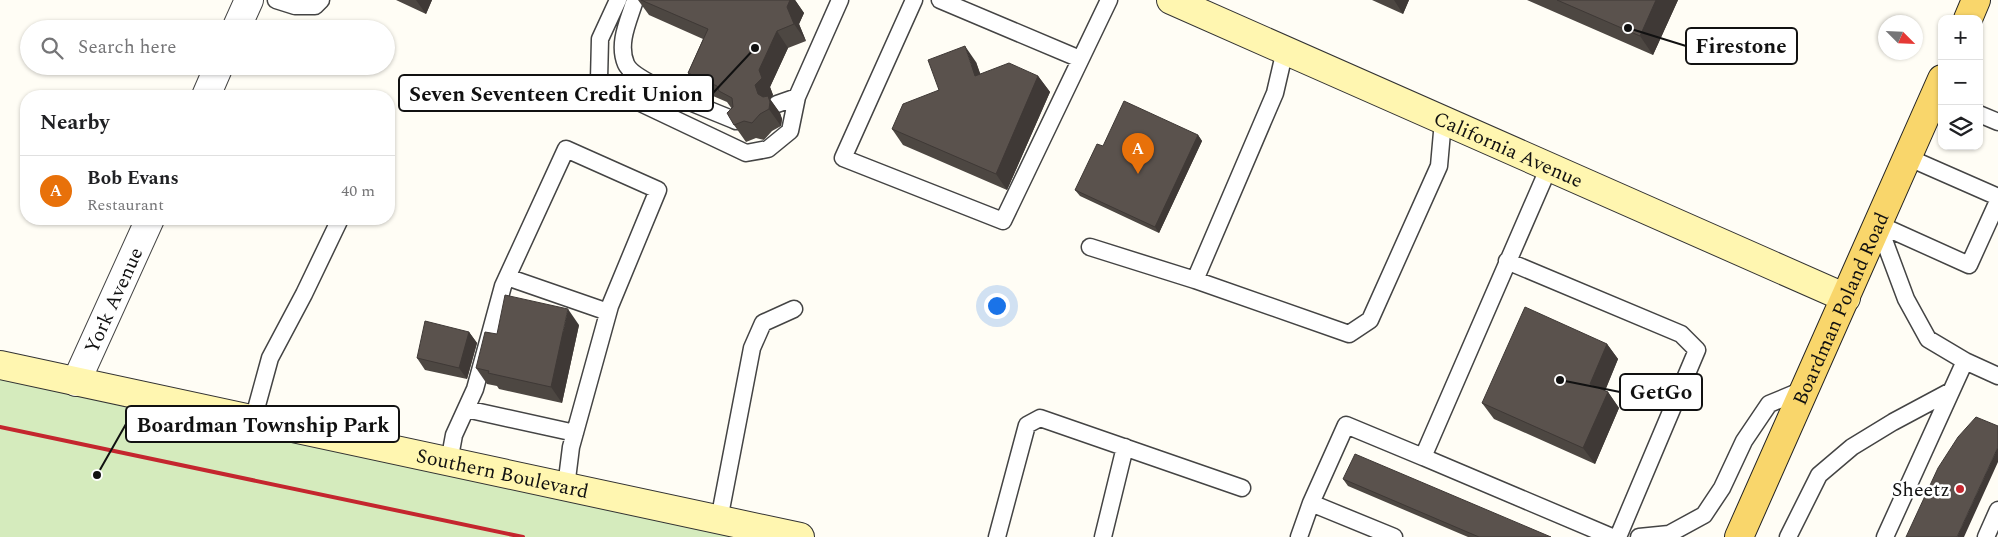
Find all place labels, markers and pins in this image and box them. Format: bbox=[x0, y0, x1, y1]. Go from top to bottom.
callout: Firestone bbox=[1686, 28, 1797, 64]
callout: Seven Seventeen Credit Union bbox=[399, 75, 713, 111]
pin: A bbox=[1122, 133, 1154, 174]
callout: GetGo bbox=[1620, 374, 1702, 410]
callout: Boardman Township Park bbox=[126, 406, 399, 442]
place label: Sheetz bbox=[1892, 475, 1950, 505]
marker: Sheetz bbox=[1954, 483, 1966, 495]

